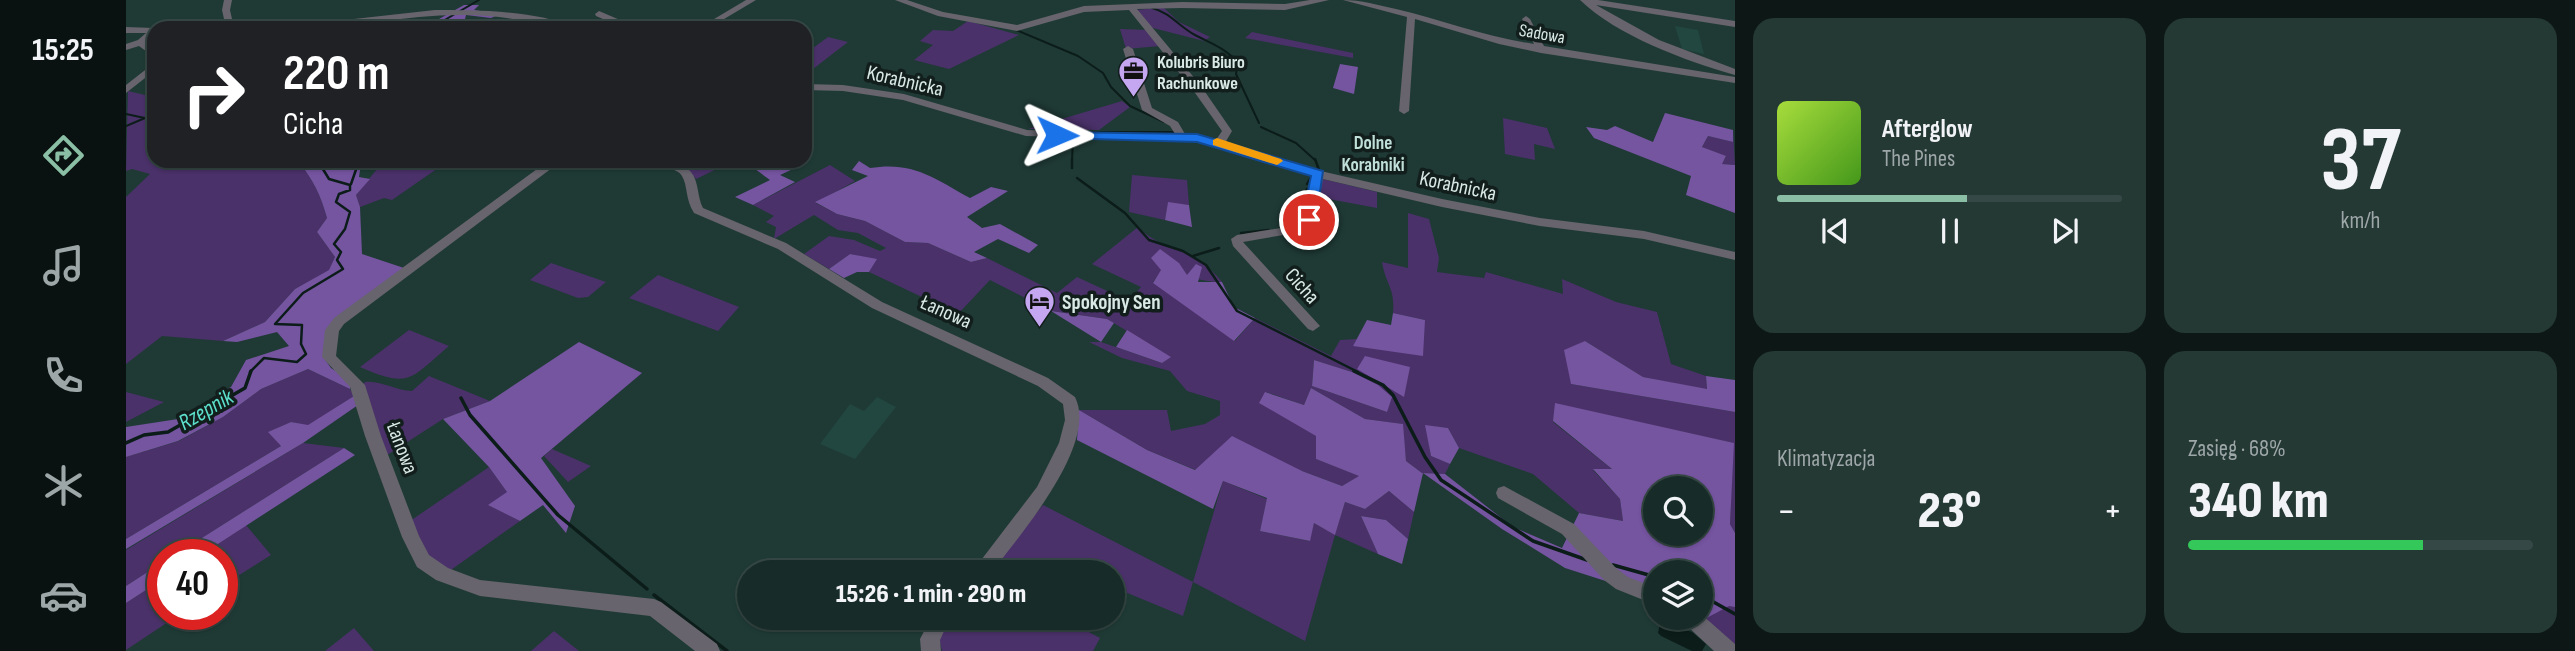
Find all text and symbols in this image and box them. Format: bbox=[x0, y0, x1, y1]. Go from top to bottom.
street label: Sadowa bbox=[1517, 20, 1567, 48]
text: 15:25 bbox=[32, 31, 94, 70]
text: 220 m bbox=[283, 45, 389, 104]
icon: right bbox=[168, 49, 259, 140]
place label: Kolubris Biuro Rachunkowe bbox=[1157, 52, 1245, 94]
office icon: Kolubris Biuro Rachunkowe bbox=[1117, 55, 1151, 99]
street label: Korabnicka bbox=[864, 60, 946, 102]
position arrow bbox=[1020, 98, 1094, 172]
text: Cicha bbox=[283, 105, 343, 144]
text: 37 bbox=[2320, 107, 2401, 216]
text: Afterglow bbox=[1882, 114, 1973, 145]
icon: directions bbox=[39, 131, 88, 180]
district label: Dolne Korabniki bbox=[1341, 132, 1405, 177]
text: The Pines bbox=[1882, 145, 1955, 173]
street label: Korabnicka bbox=[1417, 166, 1499, 206]
pin bbox=[1279, 190, 1339, 250]
icon: arrive bbox=[1290, 201, 1328, 239]
text: km/h bbox=[2341, 207, 2380, 235]
icon: previous bbox=[1816, 212, 1854, 250]
icon: pause bbox=[1931, 212, 1969, 250]
icon: next bbox=[2046, 212, 2084, 250]
icon: music bbox=[39, 241, 88, 290]
street label: Cicha bbox=[1279, 263, 1325, 309]
hotel icon: Spokojny Sen bbox=[1022, 285, 1056, 329]
street label: Łanowa bbox=[916, 289, 975, 334]
place label: Spokojny Sen bbox=[1062, 290, 1161, 315]
icon: phone bbox=[39, 351, 88, 400]
water label: Rzepnik bbox=[173, 382, 240, 437]
street label: Łanowa bbox=[380, 418, 423, 477]
text: Zasięg · 68% bbox=[2188, 435, 2286, 463]
text: Klimatyzacja bbox=[1777, 445, 1875, 473]
icon: climate bbox=[39, 461, 88, 510]
text: 340 km bbox=[2188, 470, 2329, 533]
map controls bbox=[1643, 476, 1713, 630]
button: search bbox=[1643, 476, 1713, 546]
text: 23° bbox=[1917, 480, 1982, 543]
text: − bbox=[1777, 489, 1796, 534]
text: + bbox=[2103, 489, 2122, 534]
speed limit sign: 40 bbox=[147, 539, 238, 630]
button: layers bbox=[1643, 560, 1713, 630]
icon: car bbox=[39, 571, 88, 620]
text: 15:26 · 1 min · 290 m bbox=[836, 579, 1026, 610]

